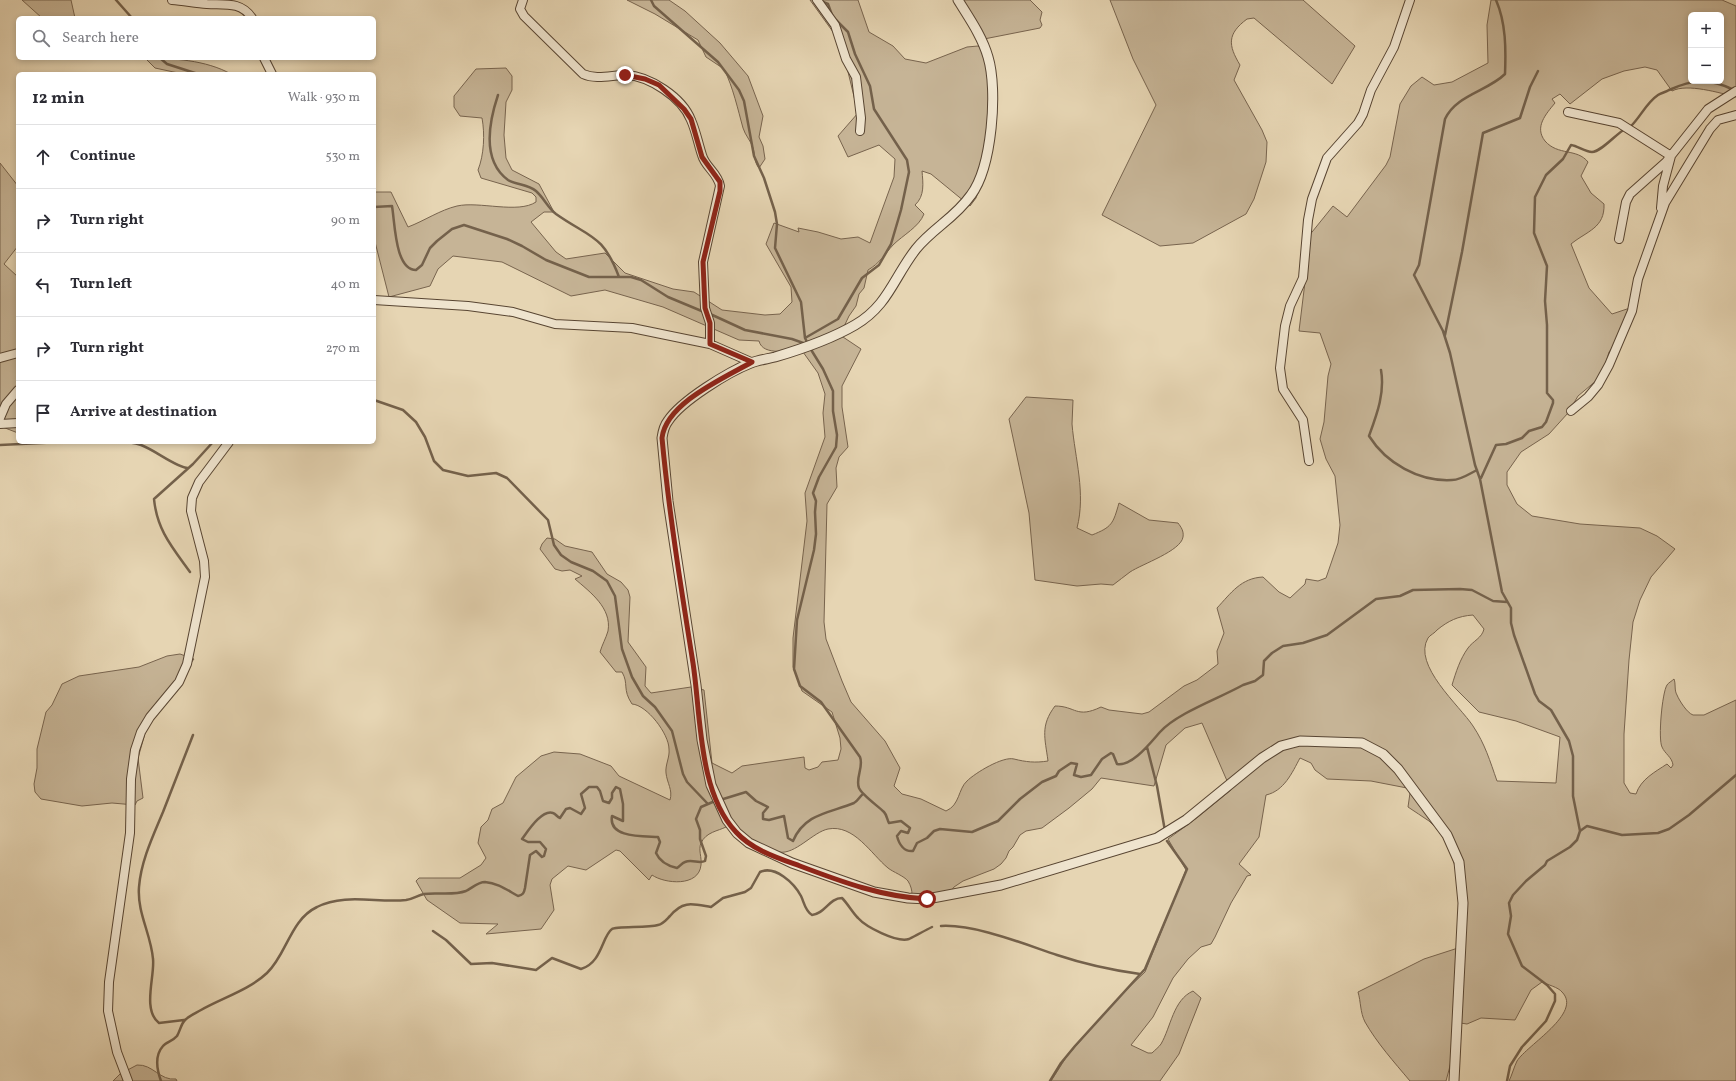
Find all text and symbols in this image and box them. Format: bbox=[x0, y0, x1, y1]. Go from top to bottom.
map controls bbox=[1688, 12, 1724, 84]
button: + bbox=[1688, 12, 1724, 48]
search box bbox=[16, 16, 376, 60]
icon: search bbox=[30, 27, 52, 49]
text: Search here bbox=[62, 28, 139, 49]
button: − bbox=[1688, 48, 1724, 84]
route end bbox=[616, 66, 634, 84]
text: 12 min bbox=[32, 87, 85, 110]
text: Walk · 930 m bbox=[288, 89, 360, 107]
icon: ahead bbox=[32, 146, 54, 168]
text: Continue bbox=[70, 146, 135, 167]
text: 530 m bbox=[325, 148, 360, 166]
icon: right bbox=[32, 210, 54, 232]
text: Turn right bbox=[70, 210, 144, 231]
text: 90 m bbox=[331, 212, 360, 230]
icon: left bbox=[32, 274, 54, 296]
text: Turn left bbox=[70, 274, 132, 295]
text: 40 m bbox=[331, 276, 360, 294]
icon: right bbox=[32, 338, 54, 360]
text: Turn right bbox=[70, 338, 144, 359]
text: 270 m bbox=[326, 340, 360, 358]
icon: arrive bbox=[32, 402, 54, 424]
text: Arrive at destination bbox=[70, 402, 217, 423]
route start bbox=[918, 890, 936, 908]

